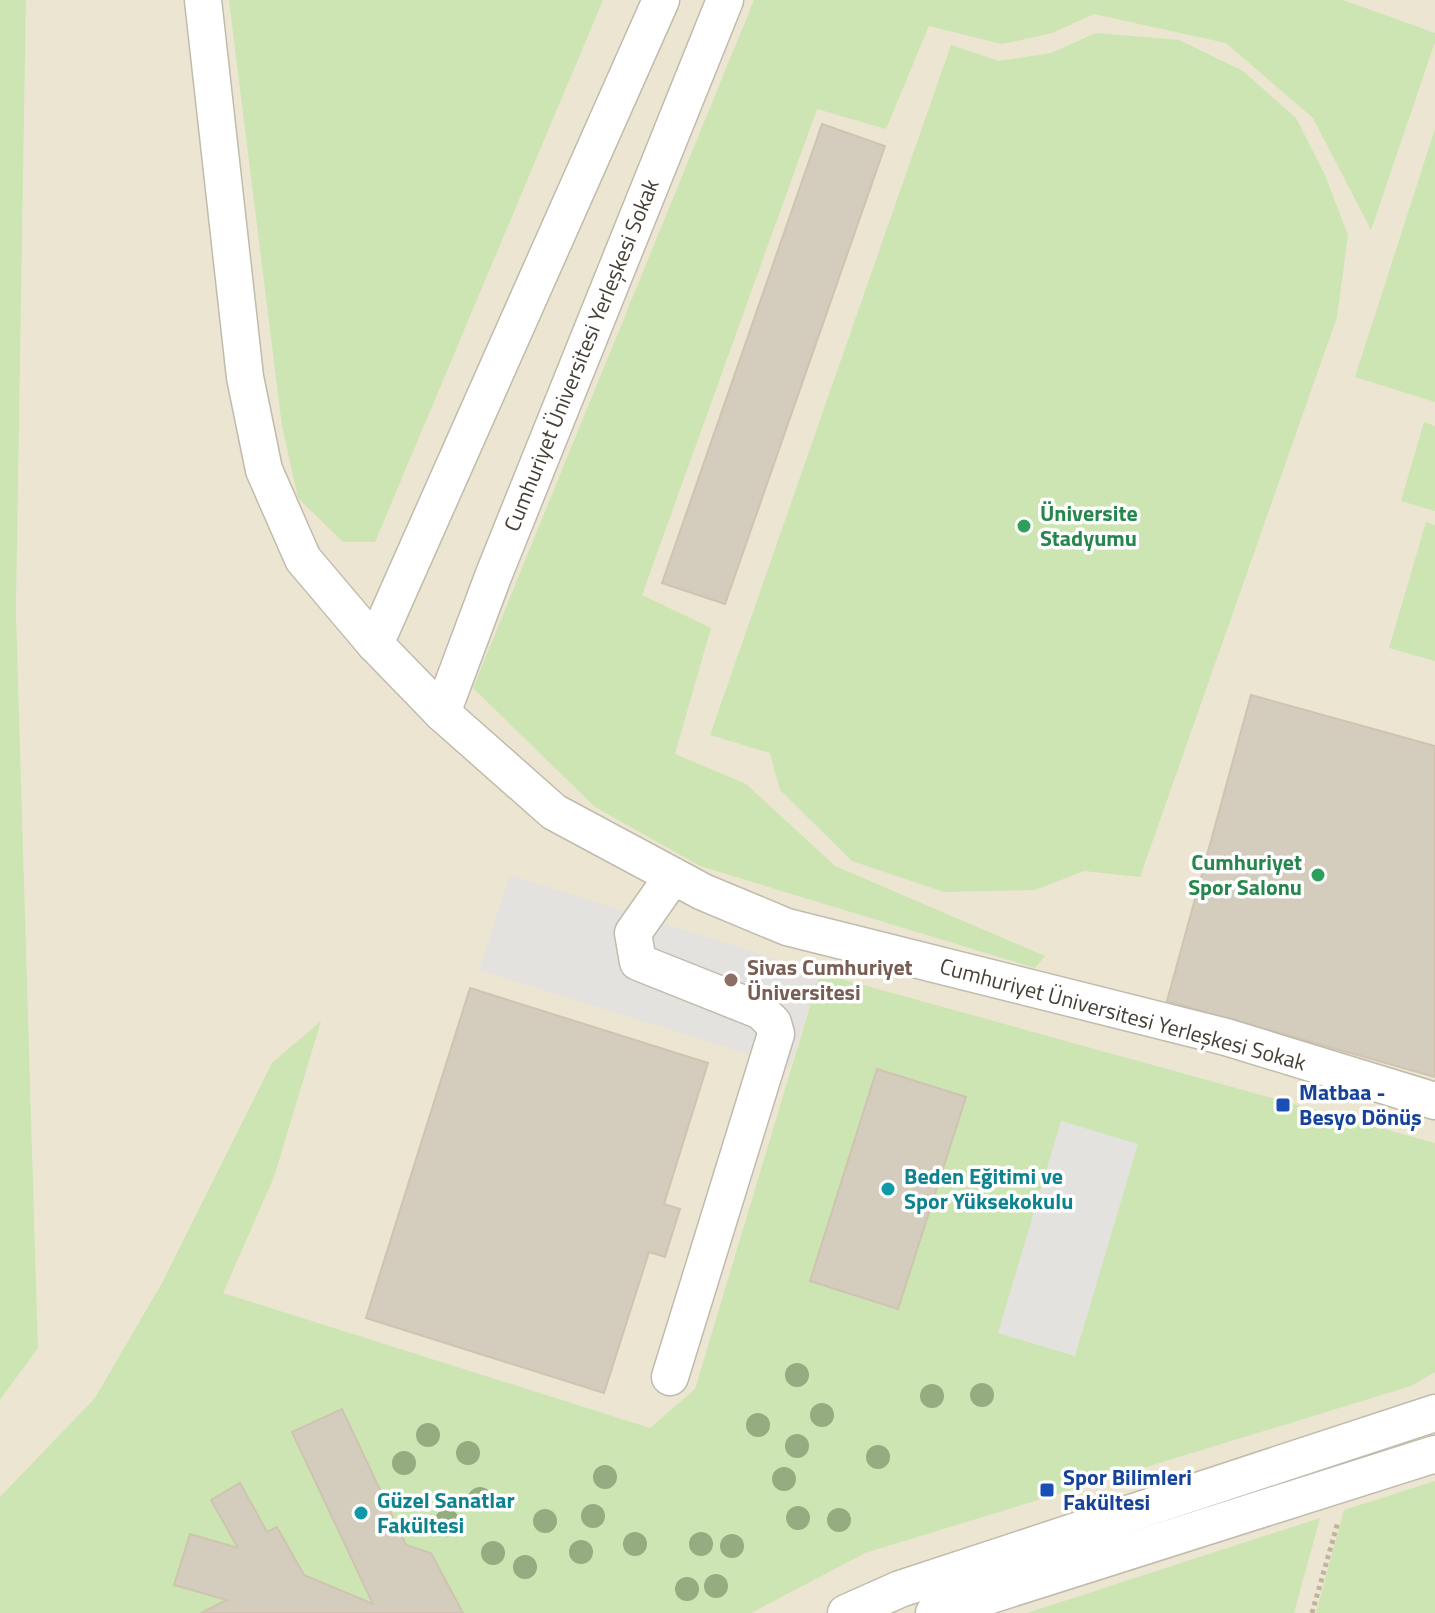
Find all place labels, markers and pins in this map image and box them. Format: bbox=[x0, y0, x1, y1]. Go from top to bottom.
place label: Üniversite Stadyumu bbox=[1040, 496, 1138, 555]
marker: Üniversite Stadyumu bbox=[1015, 517, 1033, 535]
place label: Cumhuriyet Spor Salonu bbox=[1188, 845, 1302, 904]
marker: Cumhuriyet Spor Salonu bbox=[1309, 866, 1327, 884]
place label: Sivas Cumhuriyet Üniversitesi bbox=[747, 950, 913, 1009]
marker: Sivas Cumhuriyet Üniversitesi bbox=[722, 971, 740, 989]
place label: Matbaa - Besyo Dönüş bbox=[1299, 1075, 1422, 1134]
marker: Matbaa - Besyo Dönüş bbox=[1274, 1096, 1292, 1114]
place label: Beden Eğitimi ve Spor Yüksekokulu bbox=[904, 1159, 1073, 1218]
marker: Beden Eğitimi ve Spor Yüksekokulu bbox=[879, 1180, 897, 1198]
place label: Spor Bilimleri Fakültesi bbox=[1063, 1460, 1192, 1519]
marker: Spor Bilimleri Fakültesi bbox=[1038, 1481, 1056, 1499]
place label: Güzel Sanatlar Fakültesi bbox=[377, 1483, 515, 1542]
marker: Güzel Sanatlar Fakültesi bbox=[352, 1504, 370, 1522]

